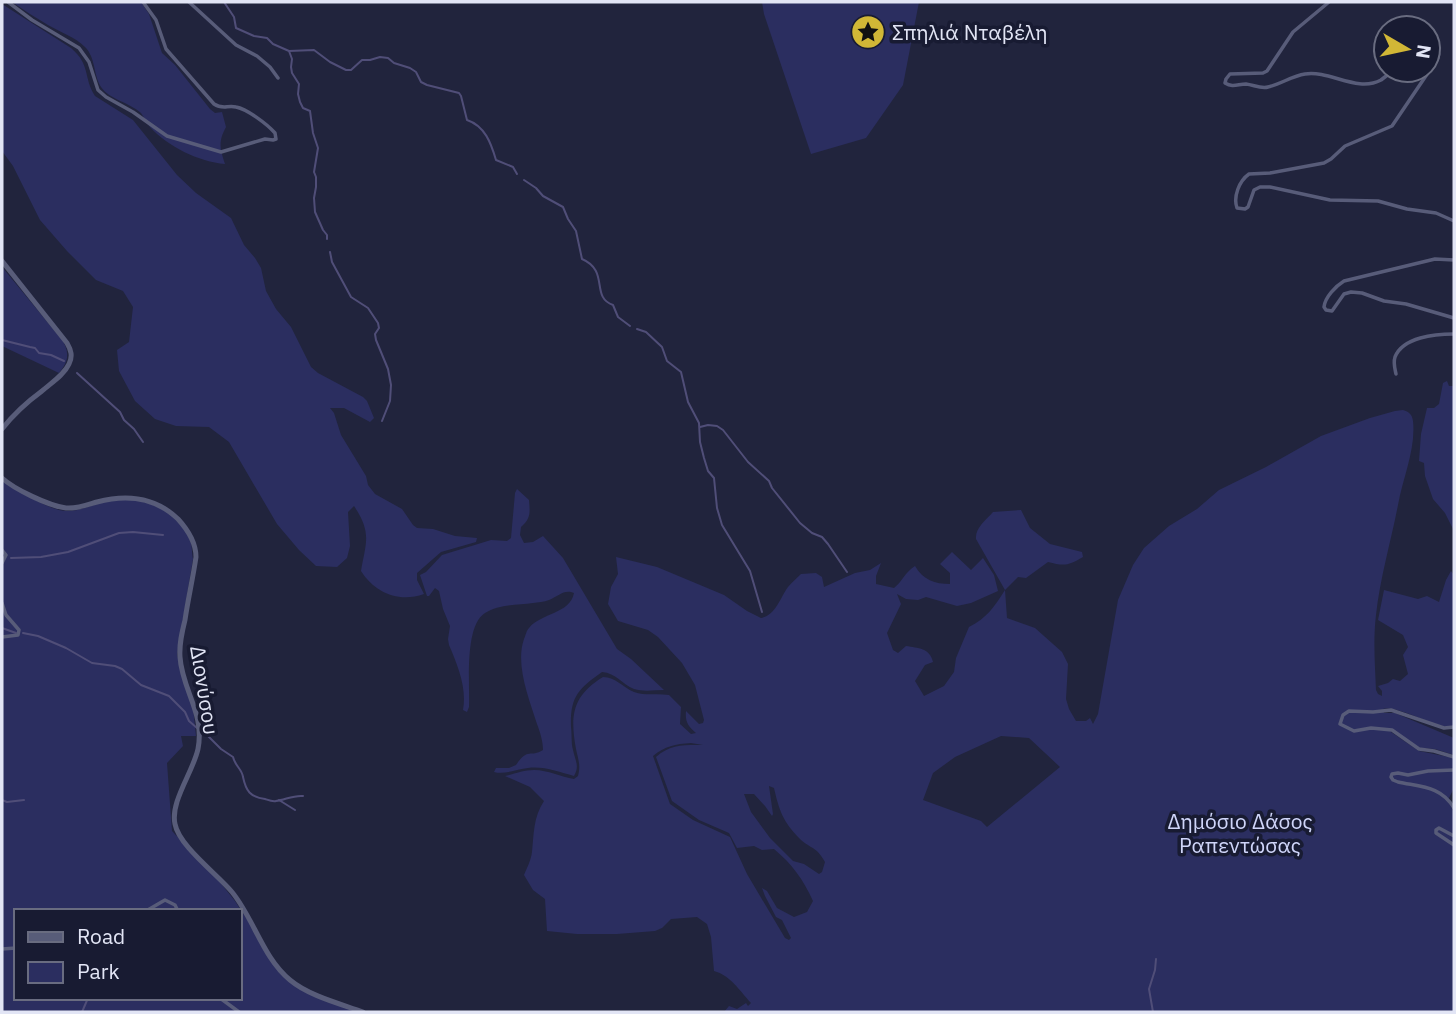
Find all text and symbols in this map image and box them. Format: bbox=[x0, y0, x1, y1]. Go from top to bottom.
place icon: Σπηλιά Νταβέλη bbox=[849, 13, 887, 51]
north arrow bbox=[1372, 14, 1442, 84]
place label: Σπηλιά Νταβέλη bbox=[892, 18, 1047, 46]
text: N bbox=[1411, 43, 1437, 60]
street label: Διονύσου bbox=[184, 643, 226, 737]
park label: Δημόσιο Δάσος Ραπεντώσας bbox=[1167, 807, 1313, 859]
legend bbox=[14, 909, 242, 1000]
text: Road bbox=[77, 922, 125, 950]
text: Park bbox=[77, 957, 120, 985]

